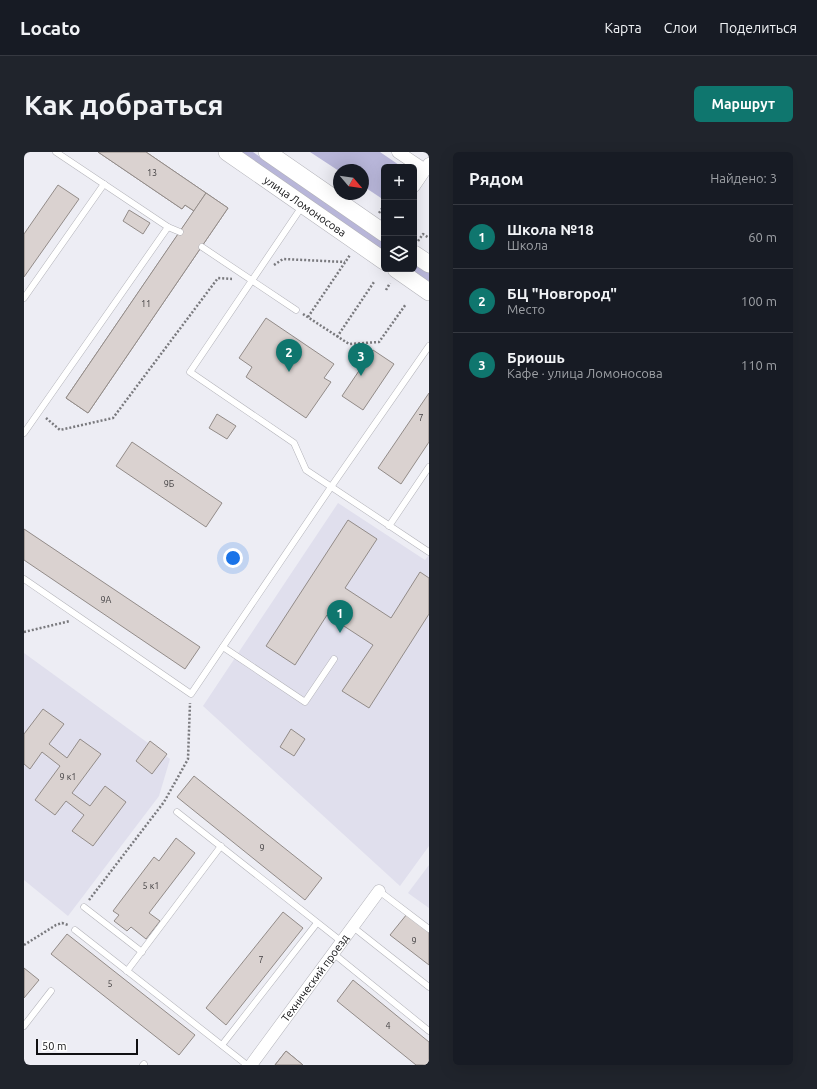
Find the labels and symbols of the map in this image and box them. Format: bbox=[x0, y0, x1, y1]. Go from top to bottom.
north arrow bbox=[333, 164, 369, 200]
house number: 13 bbox=[147, 168, 157, 178]
street label: улица Ломоносова bbox=[262, 174, 348, 239]
house number: 11 bbox=[141, 299, 151, 309]
pin: 2 bbox=[276, 339, 302, 372]
pin: 3 bbox=[348, 343, 374, 376]
house number: 7 bbox=[418, 413, 424, 423]
house number: 9Б bbox=[164, 479, 175, 489]
your location bbox=[223, 548, 243, 568]
house number: 9А bbox=[101, 595, 112, 605]
pin: 1 bbox=[327, 600, 353, 633]
house number: 9 к1 bbox=[60, 772, 76, 782]
house number: 9 bbox=[259, 843, 265, 853]
house number: 5 к1 bbox=[143, 881, 159, 891]
street label: Технический проезд bbox=[279, 932, 351, 1024]
house number: 9 bbox=[411, 936, 417, 946]
house number: 7 bbox=[258, 955, 264, 965]
house number: 5 bbox=[107, 979, 113, 989]
house number: 4 bbox=[385, 1021, 391, 1031]
scale bar bbox=[36, 1037, 138, 1056]

